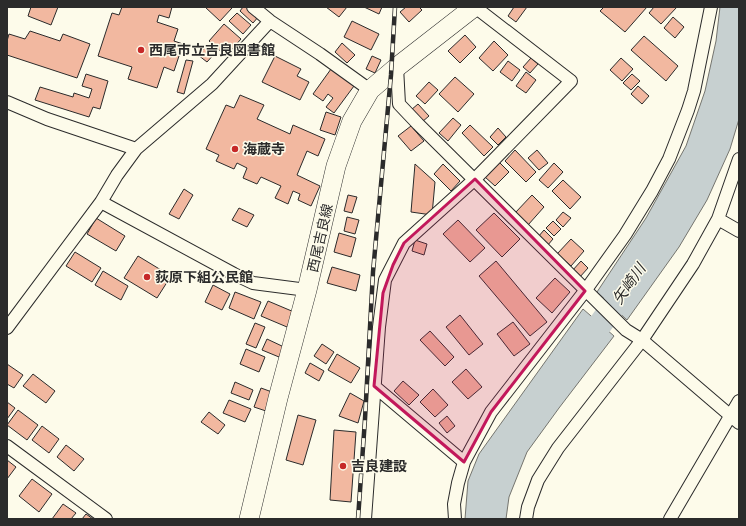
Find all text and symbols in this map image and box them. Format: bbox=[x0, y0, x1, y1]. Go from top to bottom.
place label: 西尾市立吉良図書館 bbox=[149, 42, 275, 59]
marker: 西尾市立吉良図書館 bbox=[136, 45, 146, 55]
place label: 海蔵寺 bbox=[243, 141, 285, 158]
marker: 海蔵寺 bbox=[230, 144, 240, 154]
street label: 西尾吉良線 bbox=[304, 202, 337, 274]
water label: 矢崎川 bbox=[609, 259, 650, 308]
place label: 荻原下組公民館 bbox=[155, 269, 253, 286]
marker: 荻原下組公民館 bbox=[142, 272, 152, 282]
place label: 吉良建設 bbox=[351, 458, 407, 475]
marker: 吉良建設 bbox=[338, 461, 348, 471]

